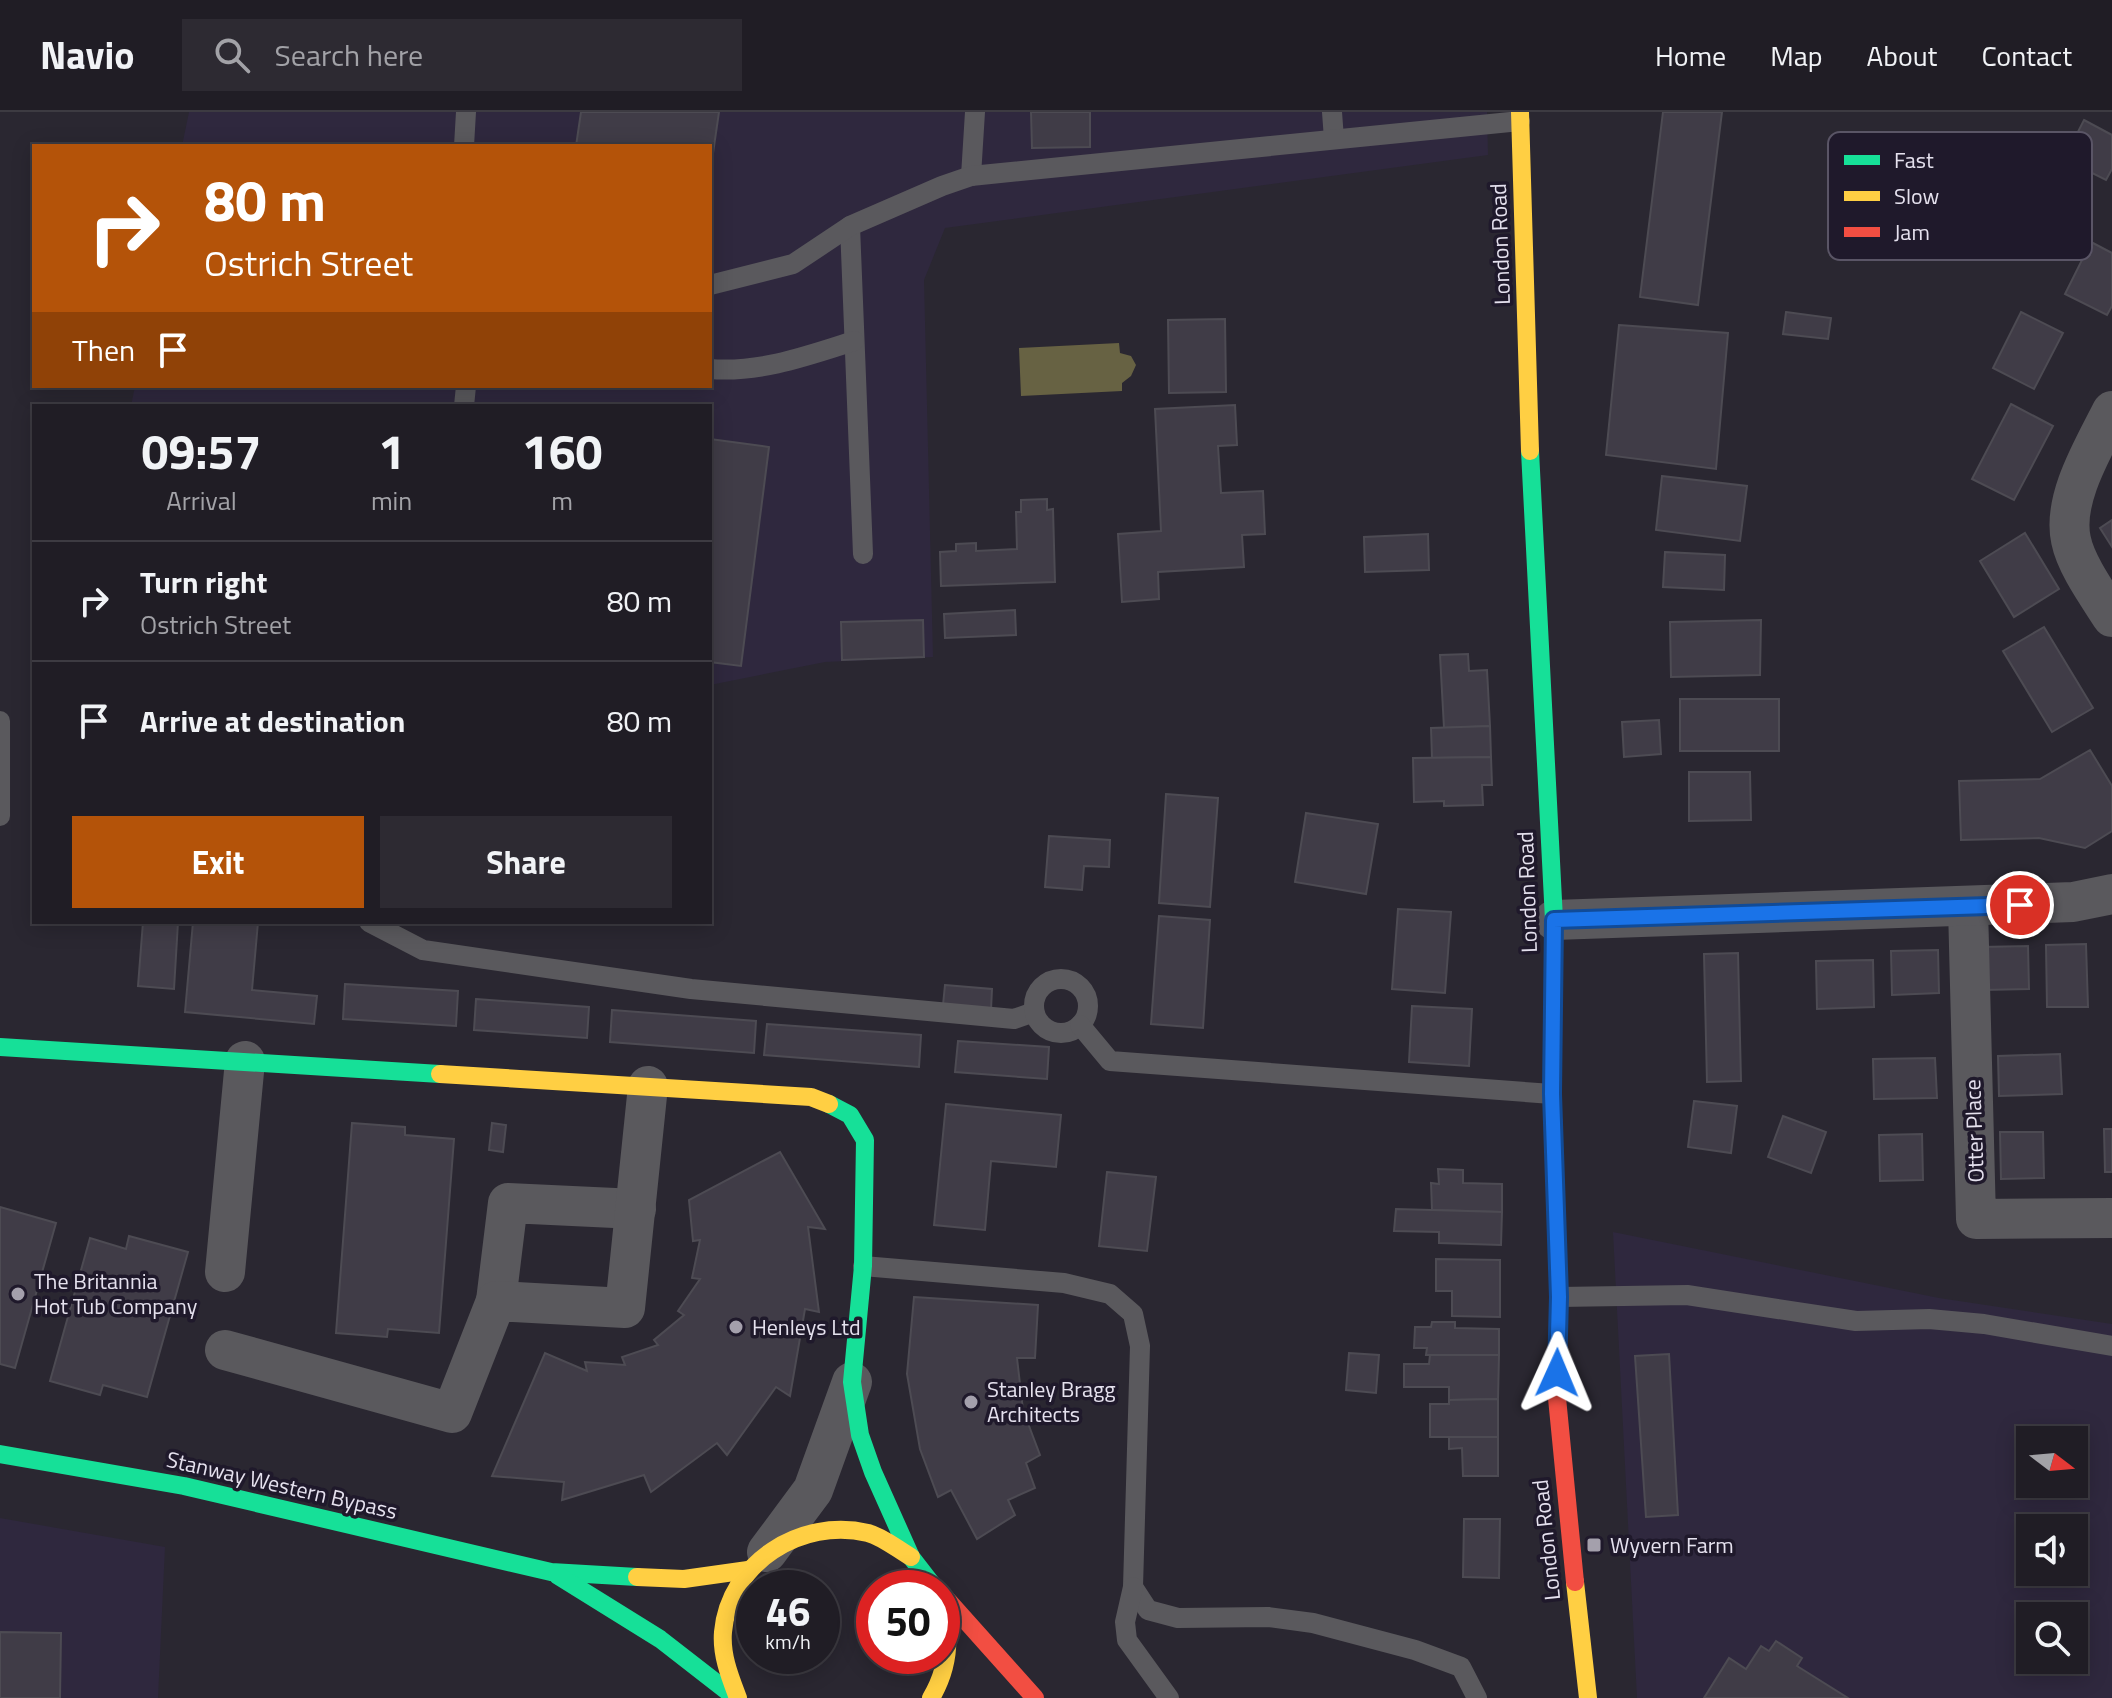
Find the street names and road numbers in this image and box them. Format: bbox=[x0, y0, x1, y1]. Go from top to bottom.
street label: London Road bbox=[1481, 183, 1519, 305]
street label: London Road bbox=[1508, 831, 1546, 953]
street label: Otter Place bbox=[1955, 1079, 1993, 1183]
street label: Stanway Western Bypass bbox=[163, 1442, 401, 1528]
street label: London Road bbox=[1523, 1478, 1569, 1602]

